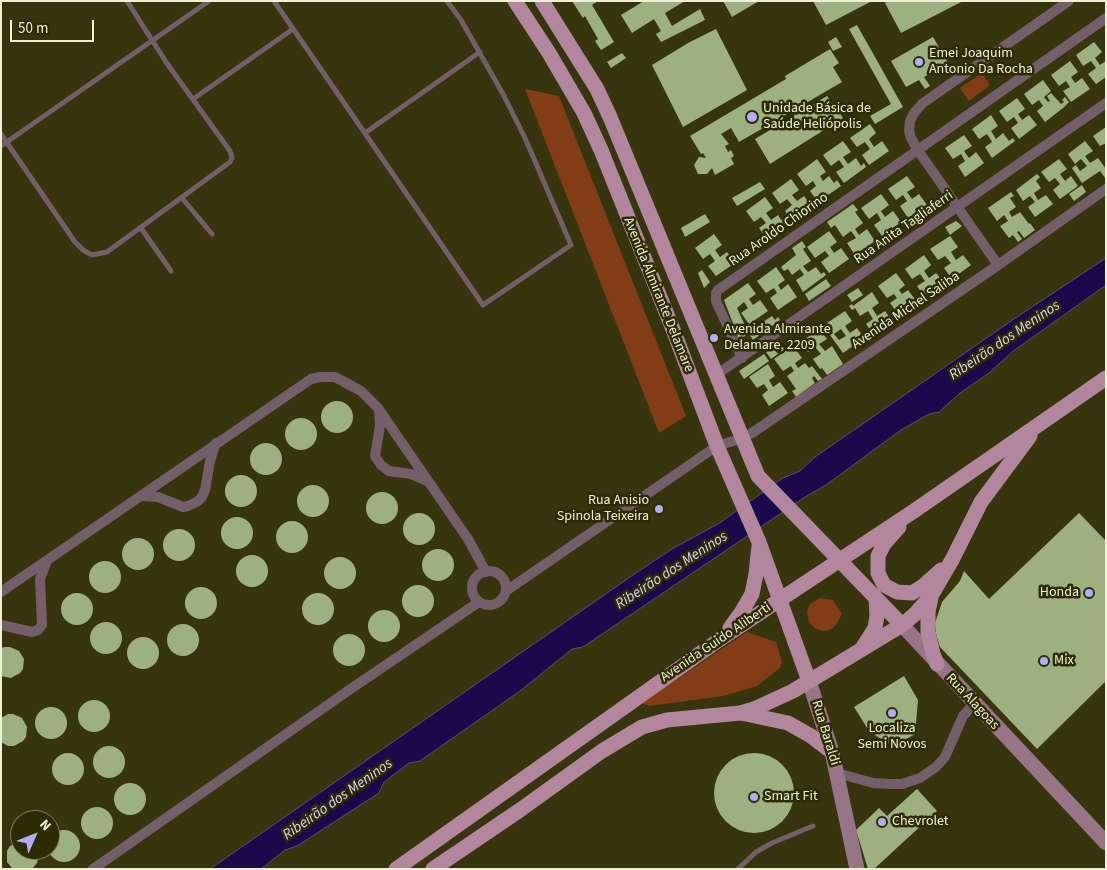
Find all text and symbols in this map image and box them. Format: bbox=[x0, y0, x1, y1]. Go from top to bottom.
scale bar bbox=[12, 10, 96, 42]
text: 50 m bbox=[18, 18, 48, 39]
place label: Emei Joaquim Antonio Da Rocha bbox=[929, 46, 1033, 78]
marker: Emei Joaquim Antonio Da Rocha bbox=[913, 56, 925, 68]
place label: Unidade Básica de Saúde Heliópolis bbox=[763, 101, 871, 134]
marker: Unidade Básica de Saúde Heliópolis bbox=[745, 110, 759, 124]
street label: Rua Anita Tagliaferri bbox=[851, 188, 957, 268]
street label: Rua Aroldo Chiorino bbox=[726, 189, 832, 271]
street label: Avenida Almirante Delamare bbox=[619, 215, 697, 375]
street label: Avenida Michel Saliba bbox=[849, 269, 963, 353]
water label: Ribeirão dos Meninos bbox=[946, 297, 1064, 385]
place label: Avenida Almirante Delamare, 2209 bbox=[724, 322, 831, 354]
marker: Avenida Almirante Delamare, 2209 bbox=[708, 332, 720, 344]
place label: Rua Anisio Spinola Teixeira bbox=[557, 493, 649, 526]
marker: Rua Anisio Spinola Teixeira bbox=[653, 503, 665, 515]
water label: Ribeirão dos Meninos bbox=[613, 528, 731, 614]
place label: Honda bbox=[1040, 585, 1079, 601]
marker: Honda bbox=[1083, 587, 1095, 599]
street label: Avenida Guido Aliberti bbox=[657, 600, 775, 686]
place label: Mix bbox=[1054, 653, 1074, 669]
marker: Mix bbox=[1038, 655, 1050, 667]
street label: Rua Alagoas bbox=[942, 670, 1002, 734]
street label: Rua Baraldi bbox=[807, 698, 843, 768]
marker: Localiza Semi Novos bbox=[886, 707, 898, 719]
place label: Localiza Semi Novos bbox=[858, 721, 926, 754]
water label: Ribeirão dos Meninos bbox=[280, 755, 396, 845]
place label: Smart Fit bbox=[764, 789, 818, 805]
marker: Smart Fit bbox=[748, 791, 760, 803]
north arrow bbox=[10, 810, 60, 860]
place label: Chevrolet bbox=[892, 814, 949, 830]
text: N bbox=[35, 815, 55, 836]
marker: Chevrolet bbox=[876, 816, 888, 828]

